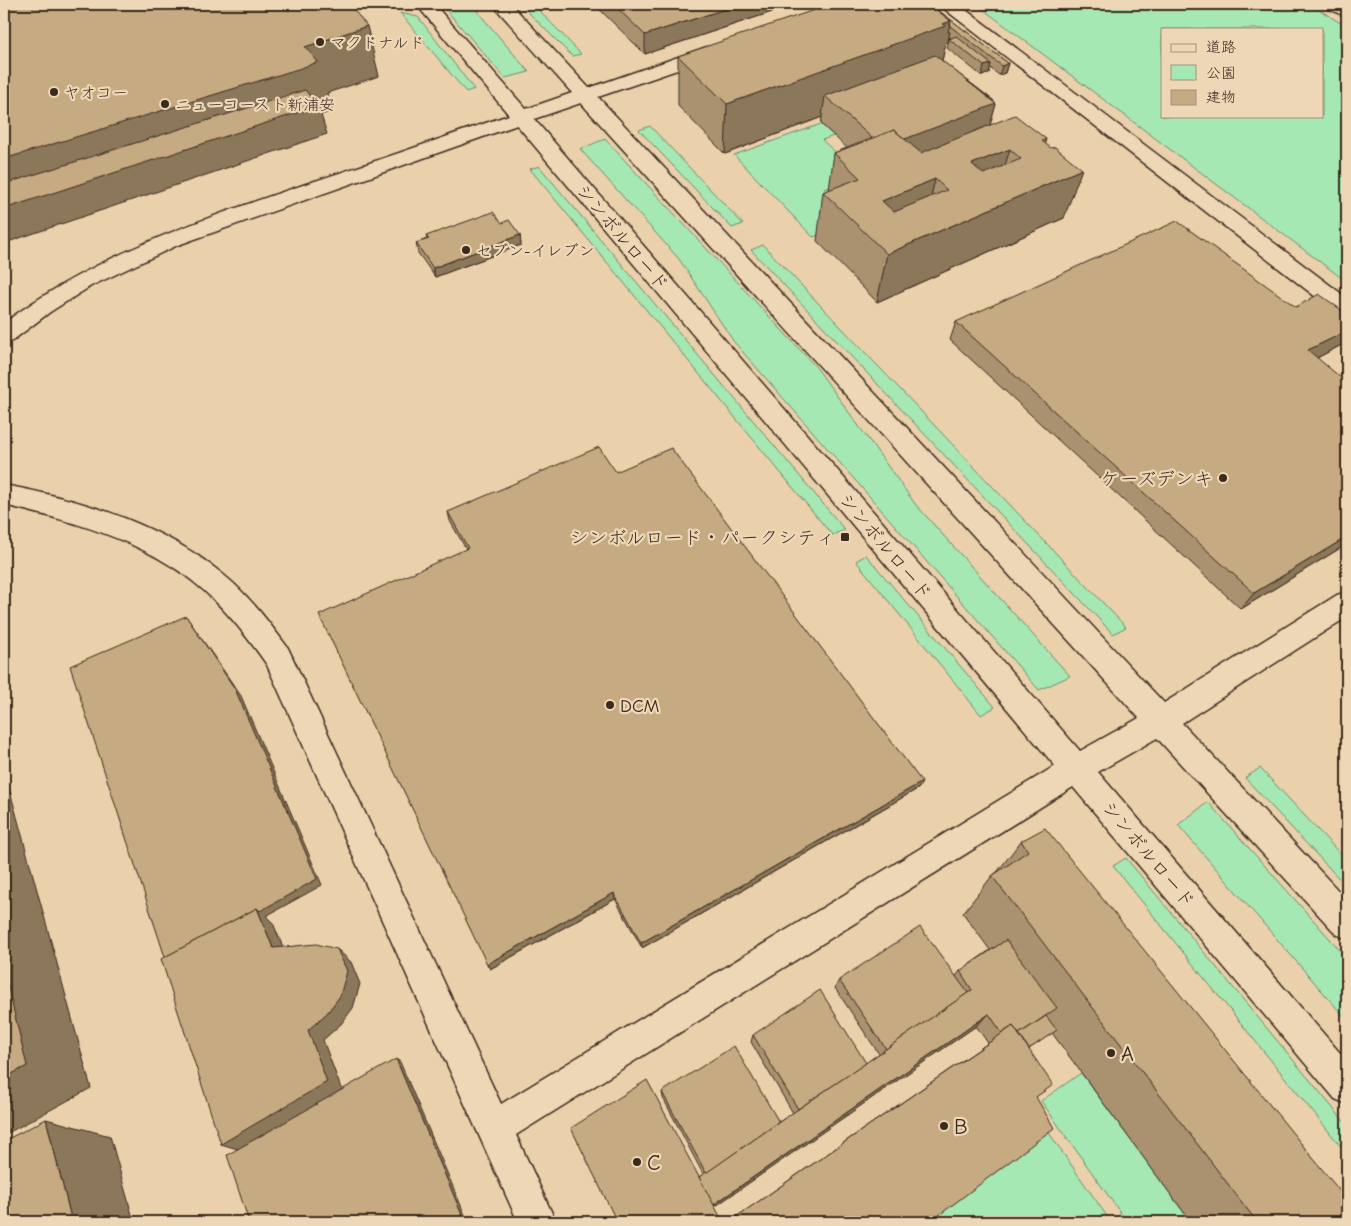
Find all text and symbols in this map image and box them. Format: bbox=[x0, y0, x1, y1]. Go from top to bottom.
legend bbox=[1161, 28, 1324, 118]
place label: マクドナルド bbox=[330, 34, 425, 52]
marker: マクドナルド bbox=[314, 36, 326, 48]
text: 道路 bbox=[1206, 38, 1236, 56]
text: 公園 bbox=[1206, 64, 1236, 82]
place label: ヤオコー bbox=[64, 84, 128, 102]
marker: ヤオコー bbox=[48, 86, 60, 98]
text: 建物 bbox=[1206, 88, 1236, 106]
place label: ニューコースト新浦安 bbox=[175, 96, 335, 114]
marker: ニューコースト新浦安 bbox=[159, 98, 171, 110]
street label: シンボルロード bbox=[571, 180, 673, 296]
place label: セブン-イレブン bbox=[476, 242, 594, 260]
marker: セブン-イレブン bbox=[460, 244, 472, 256]
place label: ケーズデンキ bbox=[1101, 468, 1213, 490]
marker: ケーズデンキ bbox=[1217, 472, 1229, 484]
street label: シンボルロード bbox=[834, 489, 936, 605]
place label: シンボルロード・パークシティ bbox=[569, 527, 835, 549]
marker: シンボルロード・パークシティ bbox=[839, 531, 851, 543]
place label: DCM bbox=[620, 695, 660, 717]
marker: DCM bbox=[604, 699, 616, 711]
street label: シンボルロード bbox=[1097, 797, 1199, 913]
place label: A bbox=[1121, 1041, 1134, 1067]
marker: A bbox=[1105, 1047, 1117, 1059]
place label: B bbox=[954, 1114, 968, 1140]
marker: B bbox=[938, 1120, 950, 1132]
place label: C bbox=[647, 1150, 661, 1176]
marker: C bbox=[631, 1156, 643, 1168]

